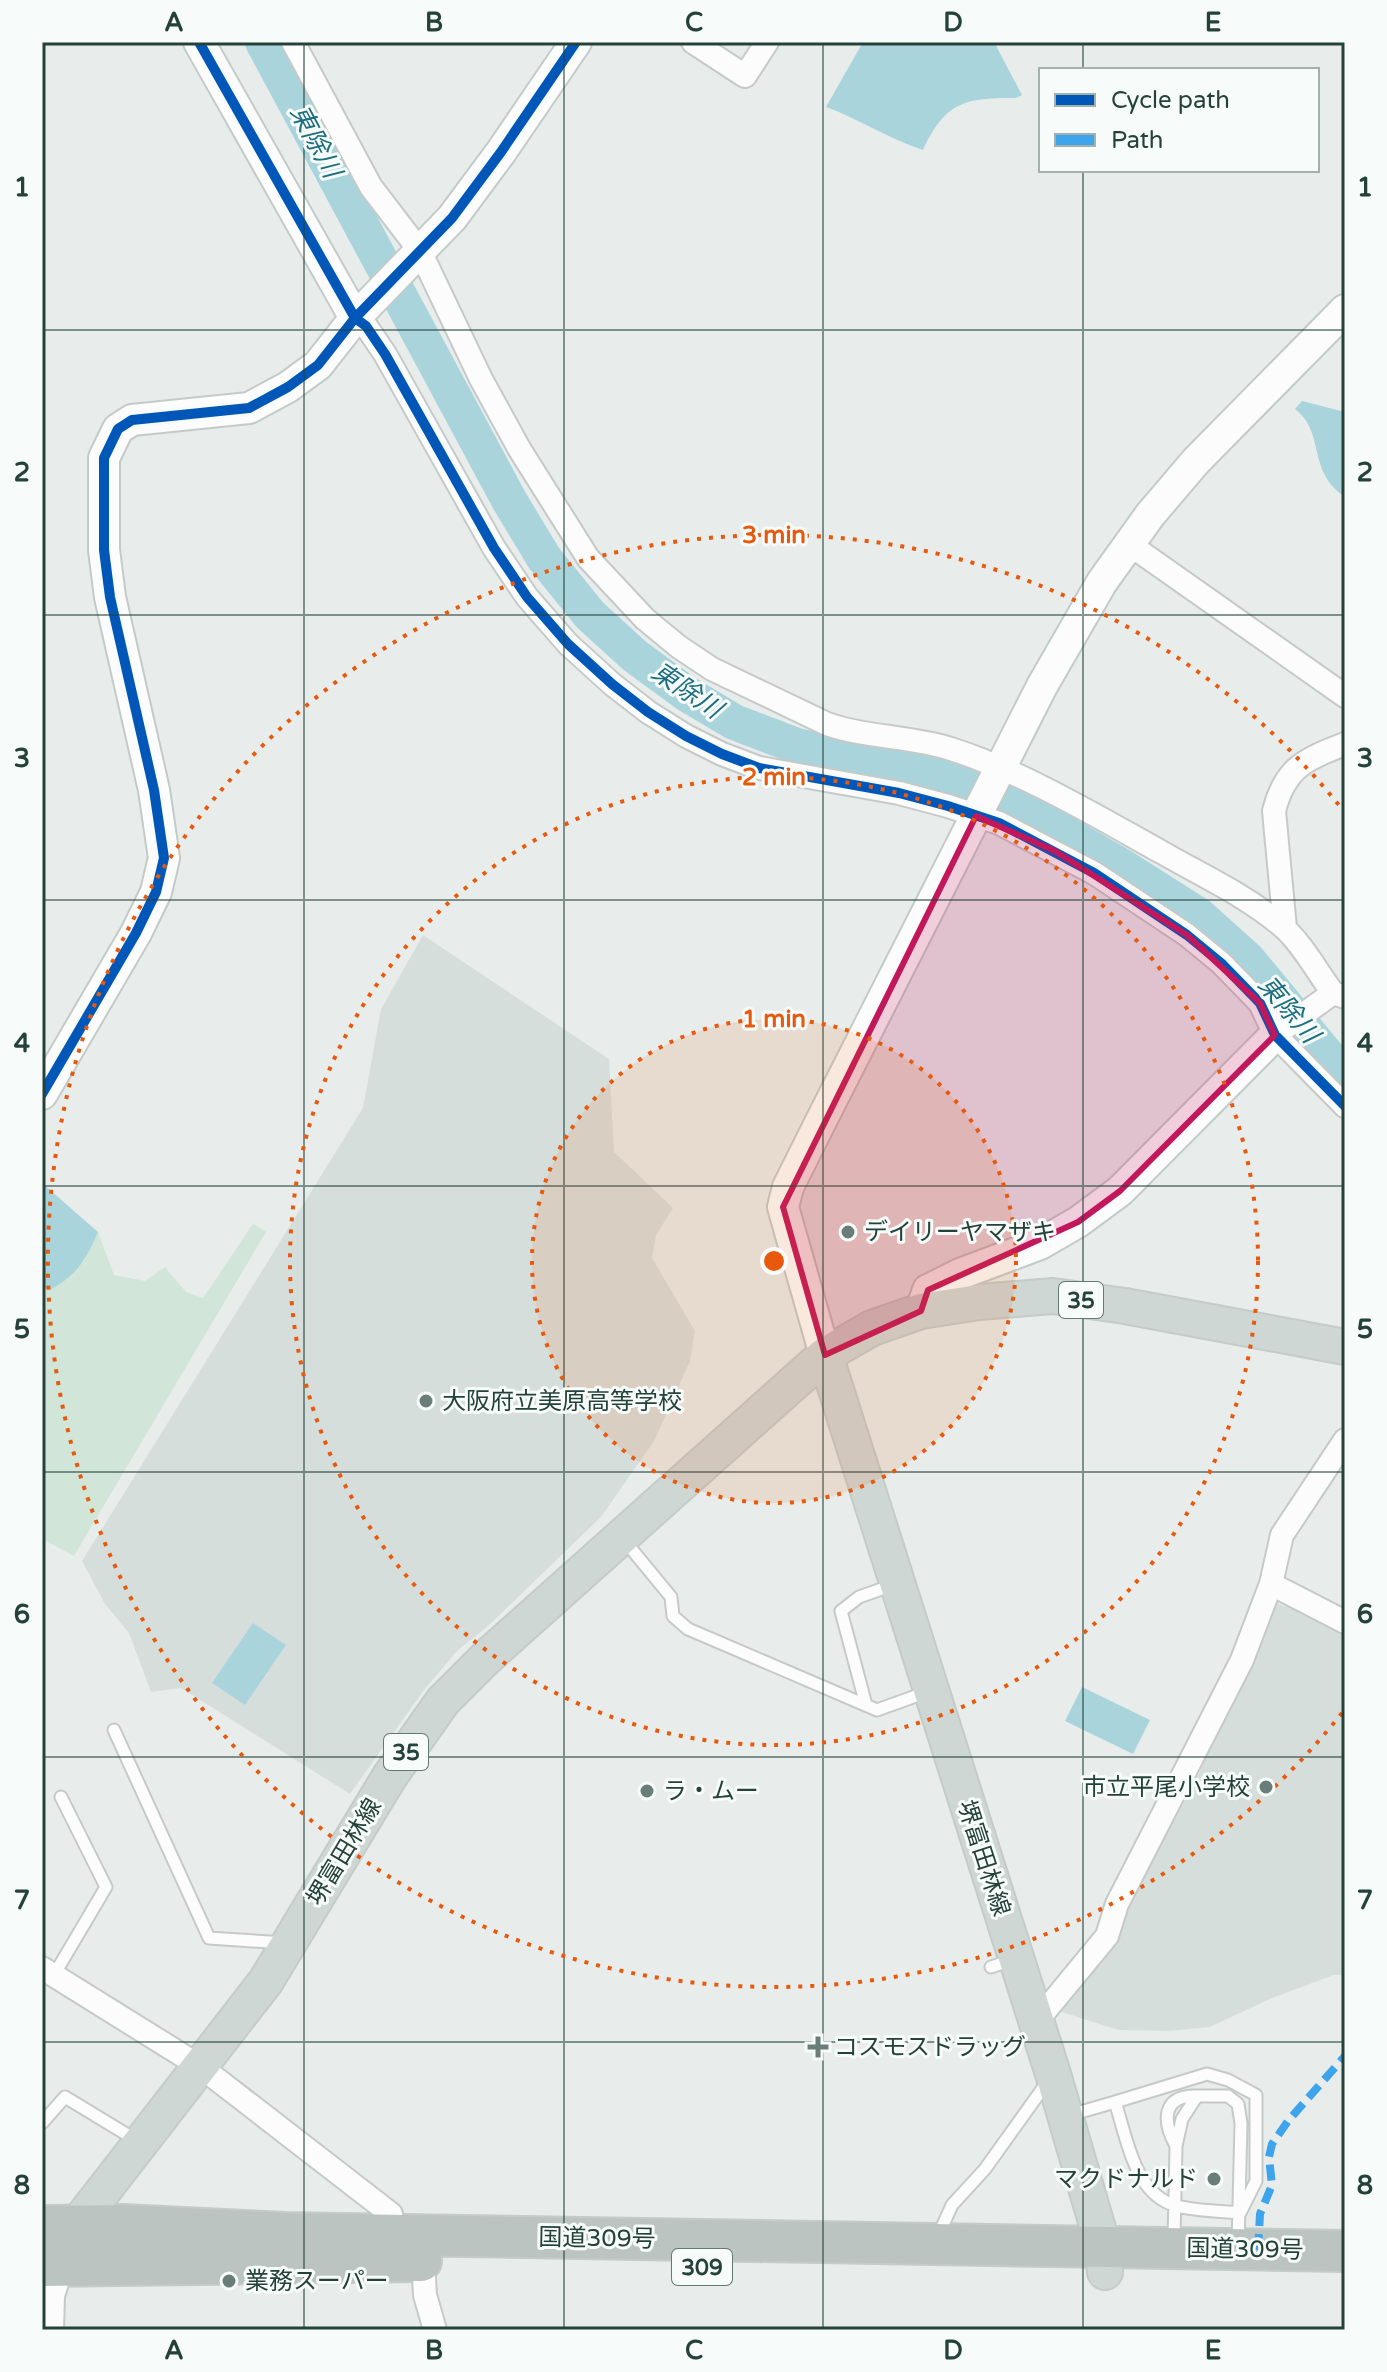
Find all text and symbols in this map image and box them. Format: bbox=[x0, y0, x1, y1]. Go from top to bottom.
text: A bbox=[164, 7, 184, 38]
text: B bbox=[425, 7, 443, 38]
text: C bbox=[685, 7, 703, 38]
text: D bbox=[943, 7, 963, 38]
text: E bbox=[1205, 7, 1221, 38]
legend bbox=[1039, 68, 1319, 172]
text: Cycle path bbox=[1111, 86, 1230, 115]
water label: 東除川 bbox=[284, 100, 349, 186]
text: Path bbox=[1111, 126, 1164, 155]
text: 1 bbox=[14, 172, 30, 203]
text: 1 bbox=[1357, 172, 1373, 203]
text: 2 bbox=[14, 457, 30, 488]
text: 2 bbox=[1357, 457, 1373, 488]
text: 3 min bbox=[742, 521, 806, 550]
water label: 東除川 bbox=[646, 656, 730, 727]
text: 3 bbox=[14, 743, 30, 774]
text: 3 bbox=[1357, 743, 1373, 774]
text: 2 min bbox=[742, 763, 806, 792]
water label: 東除川 bbox=[1252, 969, 1327, 1051]
text: 1 min bbox=[742, 1005, 806, 1034]
text: 4 bbox=[14, 1028, 30, 1059]
text: 4 bbox=[1357, 1028, 1373, 1059]
place label: デイリーヤマザキ bbox=[864, 1218, 1056, 1247]
marker: デイリーヤマザキ bbox=[839, 1223, 857, 1241]
centre of rings bbox=[760, 1247, 788, 1275]
road number: 35 bbox=[1059, 1282, 1103, 1318]
text: 5 bbox=[14, 1314, 30, 1345]
text: 5 bbox=[1357, 1314, 1373, 1345]
place label: 大阪府立美原高等学校 bbox=[442, 1387, 682, 1416]
marker: 大阪府立美原高等学校 bbox=[417, 1392, 435, 1410]
text: 6 bbox=[14, 1599, 30, 1630]
text: 6 bbox=[1357, 1599, 1373, 1630]
road number: 35 bbox=[384, 1734, 428, 1770]
place label: 市立平尾小学校 bbox=[1082, 1773, 1250, 1802]
place label: ラ・ムー bbox=[663, 1777, 759, 1806]
marker: 市立平尾小学校 bbox=[1257, 1778, 1275, 1796]
marker: ラ・ムー bbox=[638, 1782, 656, 1800]
street label: 堺富田林線 bbox=[301, 1793, 388, 1911]
street label: 堺富田林線 bbox=[951, 1797, 1016, 1920]
text: 7 bbox=[14, 1885, 30, 1916]
text: 7 bbox=[1357, 1885, 1373, 1916]
place label: コスモスドラッグ bbox=[834, 2033, 1026, 2062]
marker: コスモスドラッグ bbox=[809, 2038, 827, 2056]
place label: マクドナルド bbox=[1054, 2165, 1198, 2194]
text: 8 bbox=[14, 2170, 30, 2201]
marker: マクドナルド bbox=[1205, 2170, 1223, 2188]
text: 8 bbox=[1357, 2170, 1373, 2201]
street label: 国道309号 bbox=[538, 2223, 656, 2254]
street label: 国道309号 bbox=[1186, 2234, 1304, 2265]
road number: 309 bbox=[672, 2249, 732, 2285]
place label: 業務スーパー bbox=[245, 2267, 389, 2296]
marker: 業務スーパー bbox=[220, 2272, 238, 2290]
text: A bbox=[164, 2335, 184, 2366]
text: B bbox=[425, 2335, 443, 2366]
text: C bbox=[685, 2335, 703, 2366]
text: D bbox=[943, 2335, 963, 2366]
text: E bbox=[1205, 2335, 1221, 2366]

